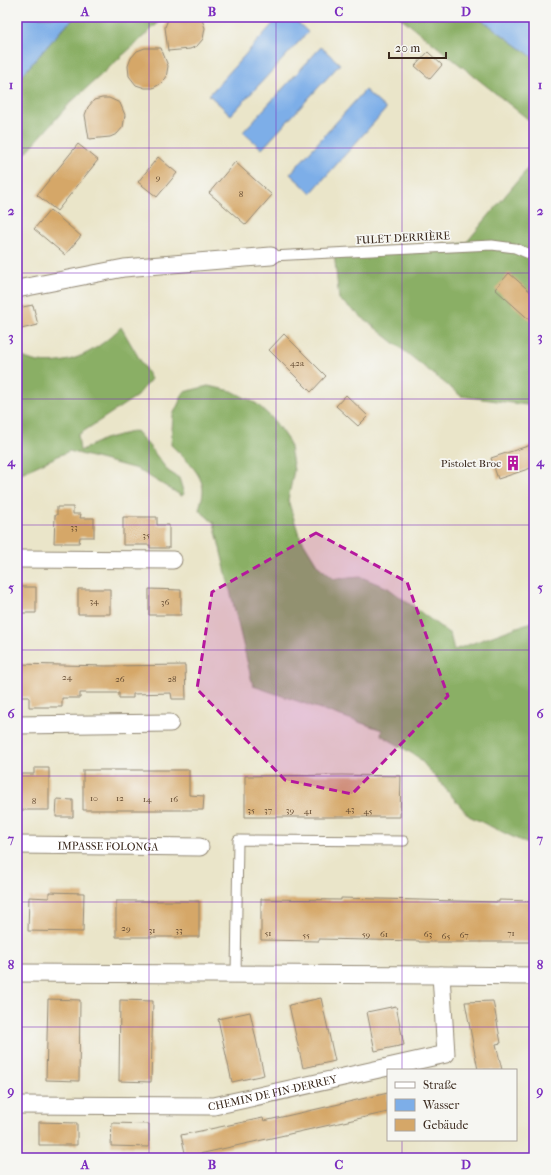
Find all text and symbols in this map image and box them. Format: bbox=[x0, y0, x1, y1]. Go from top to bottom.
text: A bbox=[80, 4, 90, 19]
text: B bbox=[208, 4, 217, 19]
text: C bbox=[335, 4, 344, 19]
text: D bbox=[461, 4, 471, 19]
scale bar bbox=[389, 34, 446, 60]
text: 20 m bbox=[395, 41, 420, 55]
text: 1 bbox=[9, 77, 14, 92]
text: 1 bbox=[538, 77, 543, 92]
house number: 9 bbox=[156, 172, 161, 182]
house number: 8 bbox=[239, 189, 244, 199]
text: 2 bbox=[8, 203, 15, 218]
text: 2 bbox=[537, 203, 544, 218]
street label: FULET DERRIÈRE bbox=[356, 229, 451, 247]
text: 3 bbox=[8, 329, 14, 345]
text: 3 bbox=[537, 329, 543, 345]
house number: 42a bbox=[290, 358, 305, 368]
text: 4 bbox=[6, 454, 16, 470]
building icon: Pistolet Broc bbox=[504, 454, 522, 472]
text: 4 bbox=[535, 454, 545, 470]
place label: Pistolet Broc bbox=[441, 457, 501, 470]
house number: 33 bbox=[70, 522, 78, 532]
house number: 35 bbox=[142, 530, 150, 540]
text: 5 bbox=[8, 580, 14, 595]
text: 5 bbox=[537, 580, 543, 595]
house number: 34 bbox=[89, 596, 99, 606]
house number: 36 bbox=[161, 597, 169, 607]
house number: 24 bbox=[62, 672, 73, 682]
house number: 26 bbox=[115, 674, 125, 684]
house number: 28 bbox=[167, 674, 177, 684]
text: 6 bbox=[7, 706, 15, 721]
text: 6 bbox=[536, 706, 544, 721]
house number: 10 bbox=[90, 793, 98, 803]
house number: 12 bbox=[116, 793, 124, 803]
house number: 14 bbox=[143, 794, 152, 804]
house number: 16 bbox=[170, 794, 178, 804]
house number: 8 bbox=[32, 796, 37, 806]
house number: 43 bbox=[345, 804, 355, 814]
house number: 35 bbox=[247, 805, 255, 815]
house number: 37 bbox=[264, 805, 273, 815]
house number: 39 bbox=[286, 805, 294, 815]
house number: 41 bbox=[304, 806, 312, 816]
house number: 45 bbox=[364, 806, 373, 816]
text: 7 bbox=[7, 831, 15, 846]
text: 7 bbox=[536, 831, 544, 846]
street label: IMPASSE FOLONGA bbox=[57, 839, 159, 853]
house number: 29 bbox=[121, 923, 131, 933]
house number: 31 bbox=[149, 925, 155, 935]
house number: 33 bbox=[175, 925, 183, 935]
house number: 51 bbox=[264, 928, 272, 938]
house number: 71 bbox=[507, 928, 515, 938]
house number: 59 bbox=[362, 929, 371, 939]
house number: 61 bbox=[380, 929, 388, 939]
house number: 63 bbox=[424, 929, 433, 939]
house number: 55 bbox=[302, 930, 310, 940]
house number: 67 bbox=[459, 930, 469, 940]
house number: 65 bbox=[442, 931, 450, 941]
text: 8 bbox=[8, 957, 15, 972]
text: 8 bbox=[537, 957, 544, 972]
legend bbox=[387, 1069, 517, 1141]
street label: CHEMIN DE FIN-DERREY bbox=[208, 1072, 339, 1113]
text: Straße bbox=[423, 1078, 457, 1092]
text: 9 bbox=[7, 1083, 15, 1099]
text: 9 bbox=[536, 1083, 544, 1099]
text: Wasser bbox=[422, 1098, 460, 1112]
text: Gebäude bbox=[423, 1118, 468, 1132]
text: A bbox=[80, 1157, 90, 1172]
text: B bbox=[208, 1157, 217, 1172]
text: C bbox=[335, 1157, 344, 1172]
text: D bbox=[461, 1157, 471, 1172]

